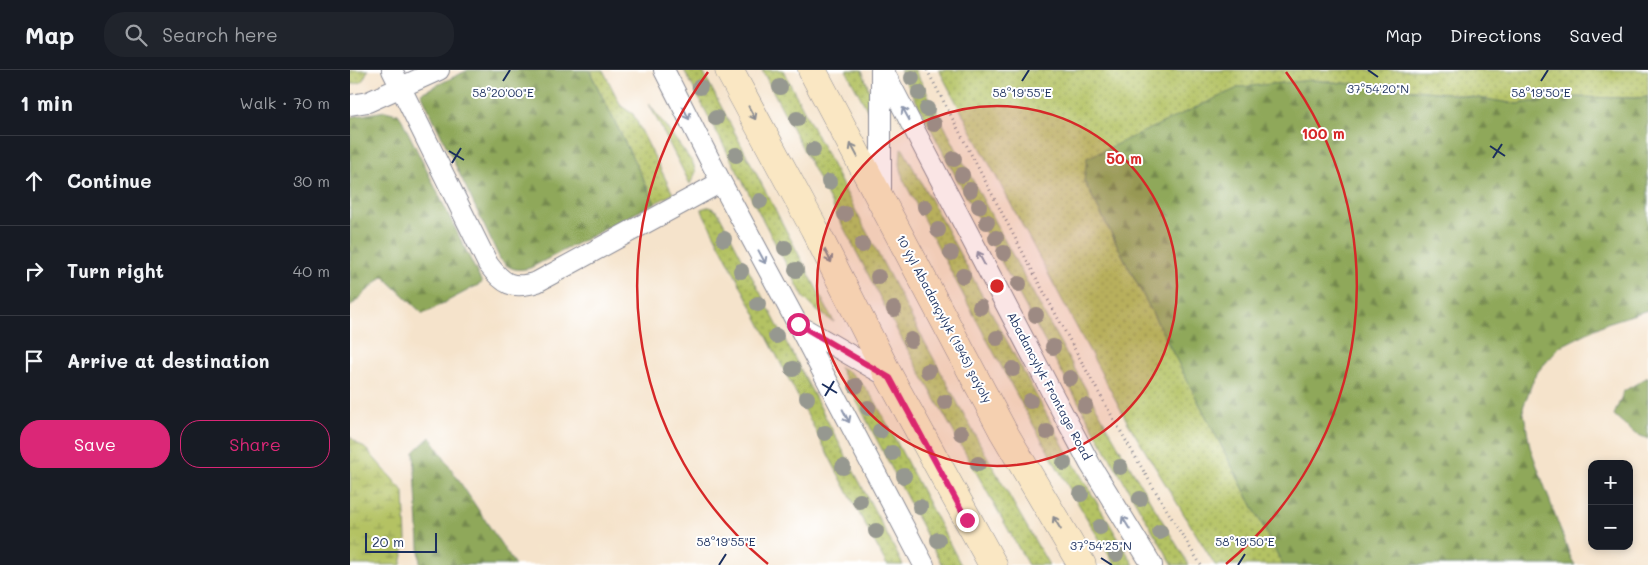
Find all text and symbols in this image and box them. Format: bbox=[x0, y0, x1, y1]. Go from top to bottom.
search box bbox=[104, 12, 454, 57]
text: Map bbox=[25, 19, 74, 50]
icon: search bbox=[122, 21, 150, 49]
text: Search here bbox=[162, 22, 278, 47]
text: Map bbox=[1385, 23, 1422, 47]
text: Directions bbox=[1450, 23, 1542, 47]
text: Saved bbox=[1570, 23, 1623, 47]
text: 37°54'20"N bbox=[1347, 80, 1409, 96]
text: 58°20'00"E bbox=[472, 84, 534, 100]
text: 58°19'55"E bbox=[992, 84, 1052, 100]
text: 58°19'50"E bbox=[1511, 84, 1571, 100]
text: 1 min bbox=[20, 89, 73, 116]
text: Walk · 70 m bbox=[240, 92, 330, 113]
one-way arrow bbox=[748, 105, 757, 120]
one-way arrow bbox=[681, 106, 691, 121]
one-way arrow bbox=[901, 107, 910, 122]
text: 100 m bbox=[1301, 123, 1345, 143]
one-way arrow bbox=[849, 143, 858, 158]
text: 50 m bbox=[1106, 148, 1142, 168]
icon: ahead bbox=[20, 167, 48, 195]
text: Continue bbox=[67, 168, 152, 193]
text: 30 m bbox=[293, 170, 330, 191]
street label: 10 ýyl Abadançylyk (1945) şaýoly bbox=[894, 232, 996, 405]
one-way arrow bbox=[757, 249, 767, 264]
one-way arrow bbox=[823, 249, 833, 264]
one-way arrow bbox=[976, 251, 985, 266]
icon: right bbox=[20, 257, 48, 285]
text: Turn right bbox=[67, 258, 164, 283]
text: 40 m bbox=[293, 260, 330, 281]
centre of rings bbox=[988, 277, 1006, 295]
street label: Abadancylyk Frontage Road bbox=[1004, 309, 1096, 463]
route start bbox=[787, 313, 810, 336]
icon: arrive bbox=[20, 347, 48, 375]
text: Arrive at destination bbox=[67, 348, 270, 373]
one-way arrow bbox=[842, 408, 851, 423]
button: Save bbox=[20, 420, 170, 468]
button: Share bbox=[180, 420, 330, 468]
map controls bbox=[1588, 460, 1633, 550]
button: + bbox=[1588, 460, 1633, 505]
button: − bbox=[1588, 505, 1633, 550]
route end bbox=[956, 509, 979, 532]
one-way arrow bbox=[1052, 517, 1062, 531]
one-way arrow bbox=[1121, 517, 1131, 531]
scale bar bbox=[365, 530, 438, 553]
text: 20 m bbox=[372, 532, 404, 551]
text: 58°19'55"E bbox=[696, 533, 756, 549]
text: 58°19'50"E bbox=[1215, 533, 1275, 549]
text: 37°54'25"N bbox=[1070, 537, 1132, 553]

